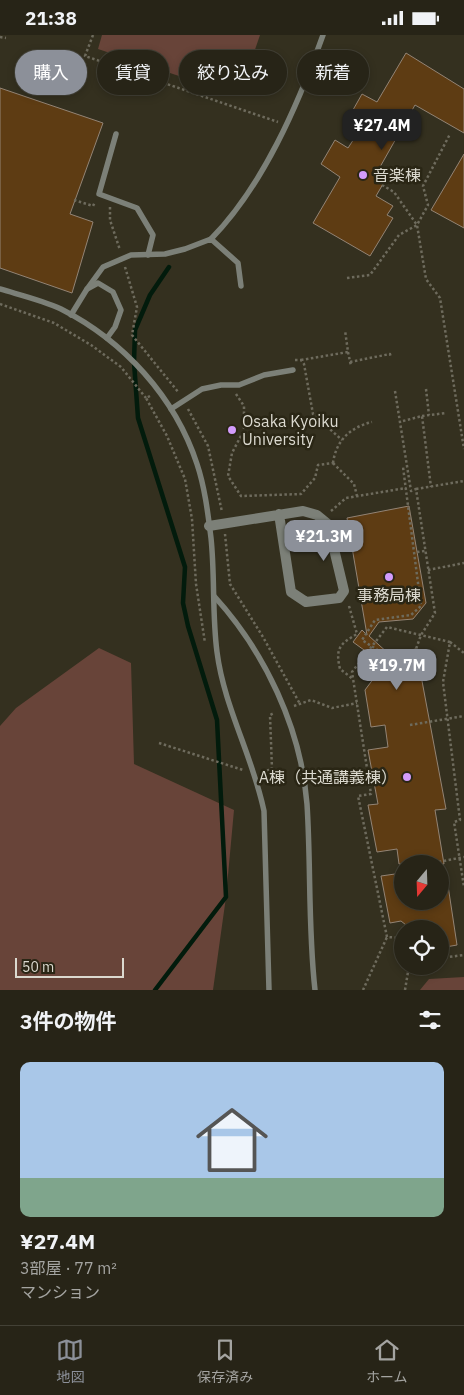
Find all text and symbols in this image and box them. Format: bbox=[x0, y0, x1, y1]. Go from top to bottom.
text: 21:38 bbox=[25, 6, 77, 30]
chip: 購入 bbox=[15, 50, 87, 95]
chip: 賃貸 bbox=[97, 50, 169, 95]
chip: 絞り込み bbox=[179, 50, 287, 95]
chip: 新着 bbox=[297, 50, 369, 95]
pin: ¥27.4M bbox=[341, 109, 423, 151]
text: ¥27.4M bbox=[353, 115, 411, 135]
place label: 音楽棟 bbox=[373, 165, 421, 185]
marker: 音楽棟 bbox=[357, 169, 369, 181]
place label: Osaka Kyoiku University bbox=[242, 411, 339, 449]
marker: Osaka Kyoiku University bbox=[226, 424, 238, 436]
pin: ¥21.3M bbox=[283, 519, 365, 562]
text: ¥21.3M bbox=[295, 526, 353, 546]
marker: 事務局棟 bbox=[383, 571, 395, 583]
place label: 事務局棟 bbox=[357, 585, 421, 605]
pin: ¥19.7M bbox=[356, 649, 438, 691]
text: ¥19.7M bbox=[368, 655, 426, 675]
place label: A棟（共通講義棟） bbox=[259, 767, 397, 787]
marker: A棟（共通講義棟） bbox=[401, 771, 413, 783]
north arrow bbox=[394, 855, 449, 910]
map controls bbox=[394, 855, 449, 975]
button: locate bbox=[394, 920, 449, 975]
scale bar bbox=[15, 955, 124, 978]
text: 50 m bbox=[22, 958, 54, 976]
icon: filters bbox=[416, 1006, 444, 1034]
text: 3件の物件 bbox=[20, 1007, 117, 1035]
icon: home bbox=[187, 1095, 277, 1185]
text: ¥27.4M bbox=[20, 1227, 95, 1255]
text: 3部屋 · 77 m² bbox=[20, 1258, 117, 1278]
text: マンション bbox=[20, 1282, 100, 1302]
tab: 地図 bbox=[56, 1336, 84, 1386]
tab: 保存済み bbox=[197, 1336, 253, 1386]
tab: ホーム bbox=[366, 1336, 408, 1386]

